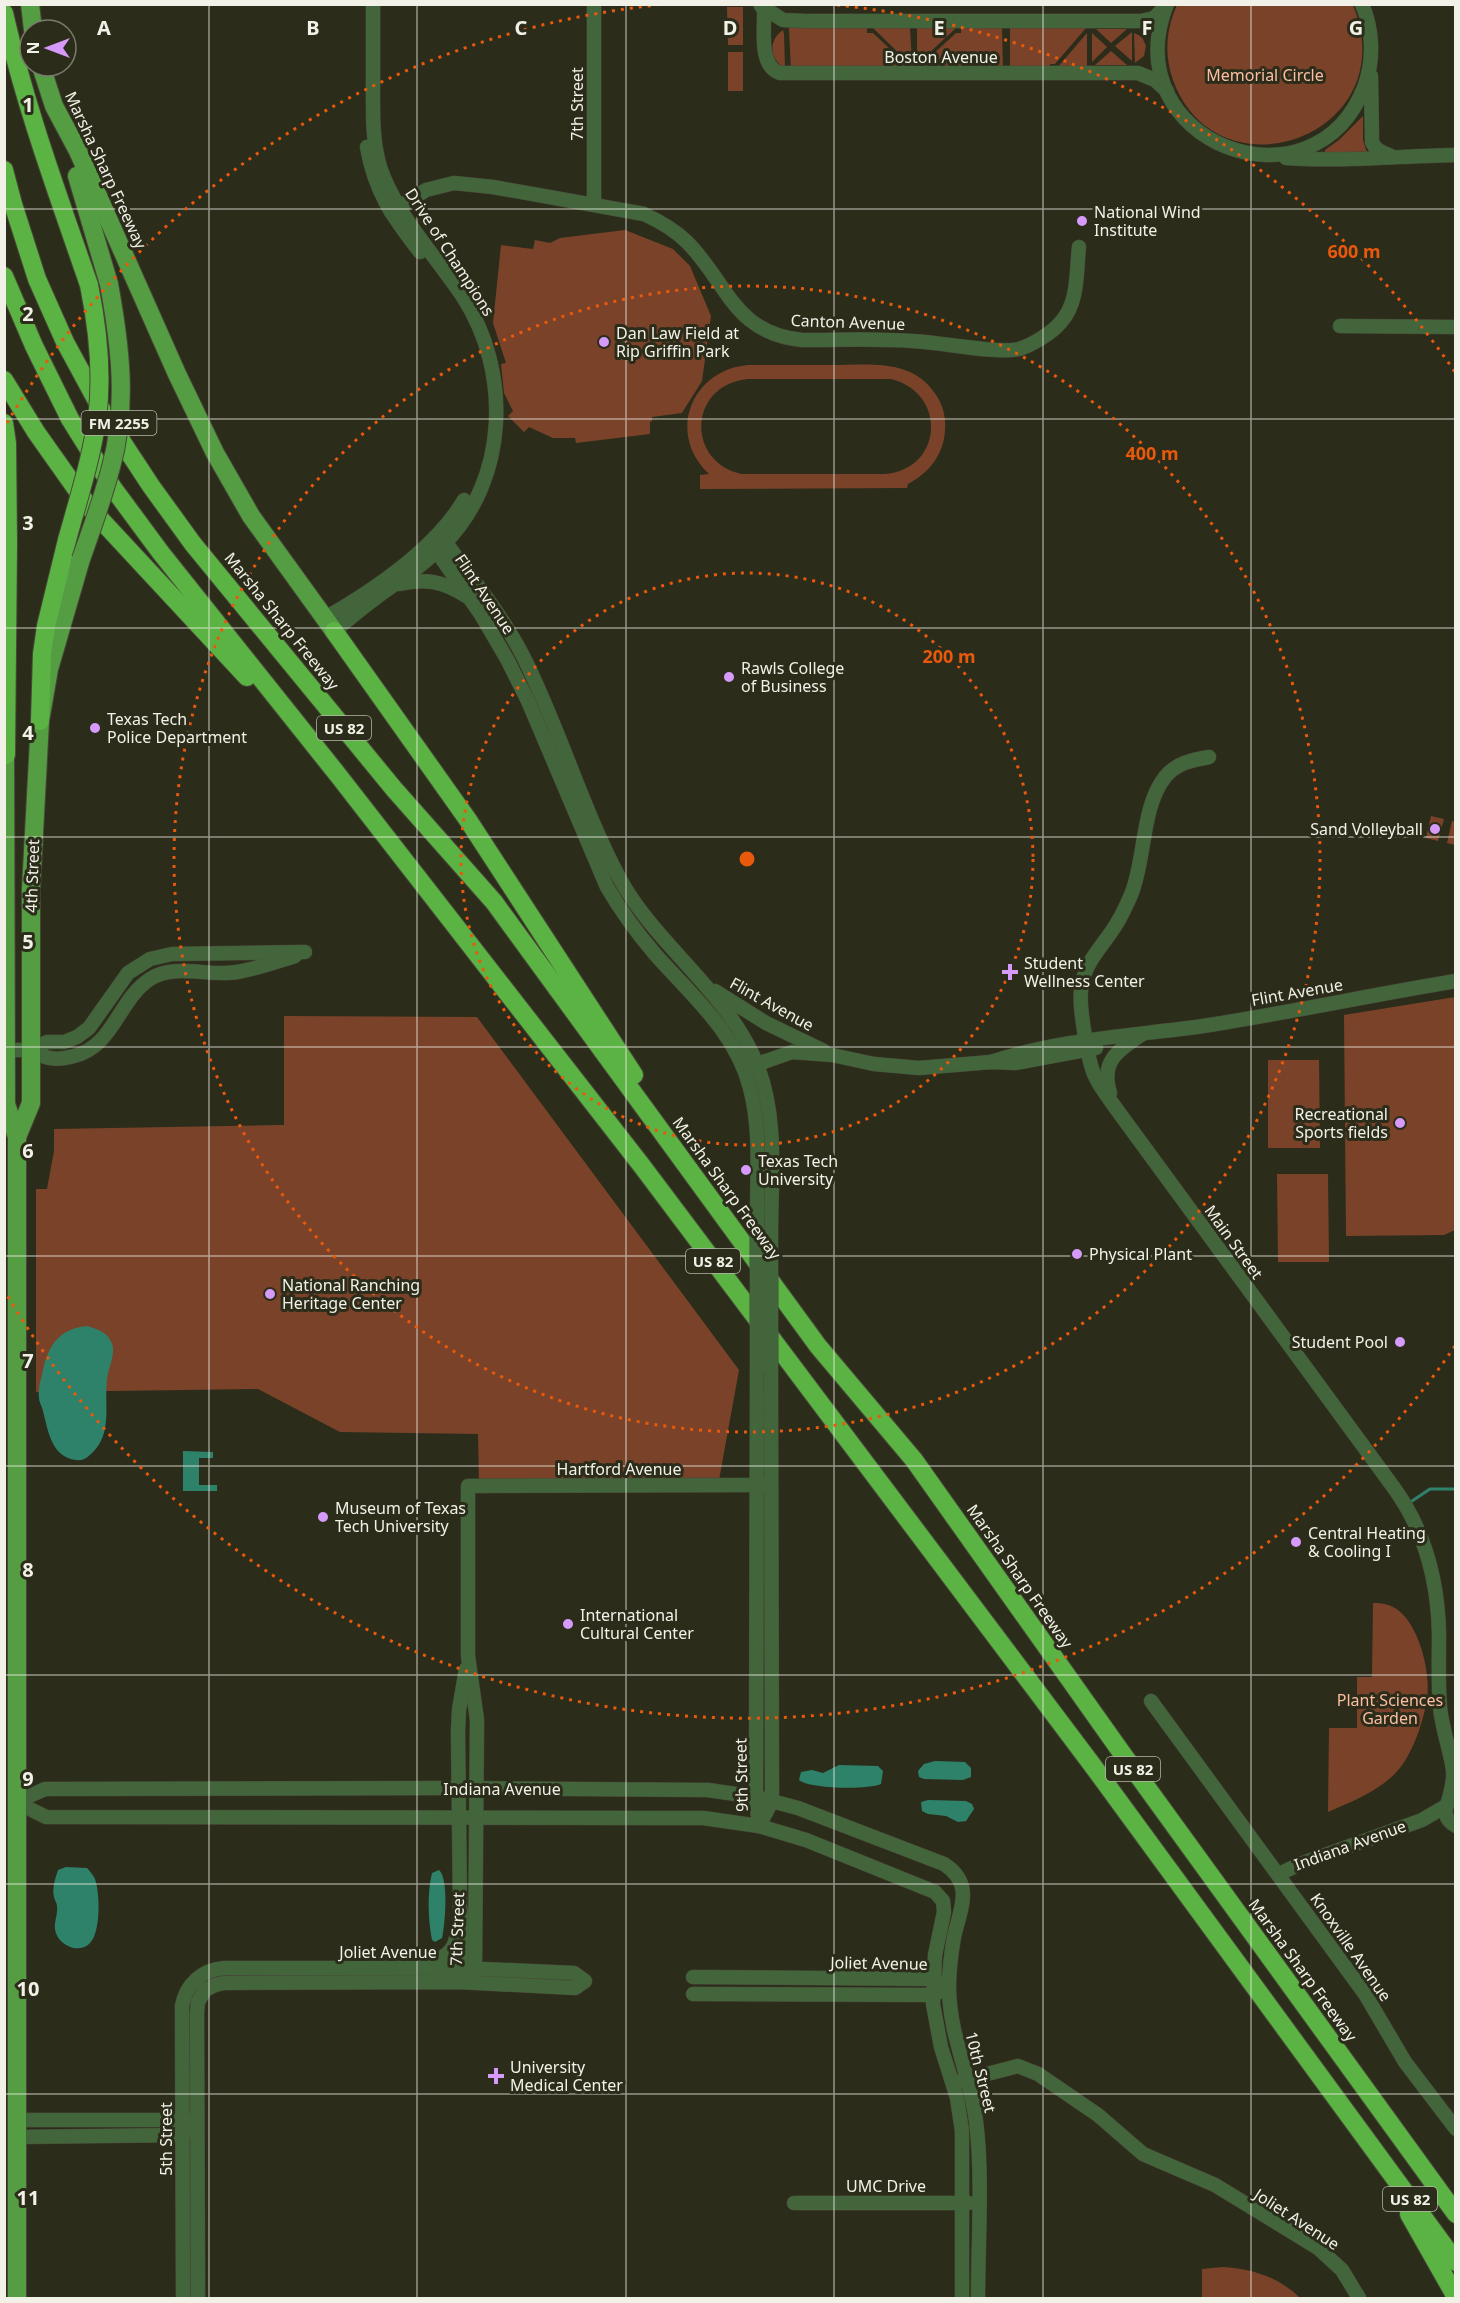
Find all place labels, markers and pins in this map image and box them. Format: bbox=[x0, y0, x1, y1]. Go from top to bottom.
place label: National Wind Institute bbox=[1094, 201, 1201, 241]
marker: National Wind Institute bbox=[1075, 214, 1089, 228]
place label: Dan Law Field at Rip Griffin Park bbox=[616, 322, 739, 362]
marker: Dan Law Field at Rip Griffin Park bbox=[597, 335, 611, 349]
place label: Rawls College of Business bbox=[741, 657, 844, 697]
marker: Rawls College of Business bbox=[722, 670, 736, 684]
place label: Texas Tech Police Department bbox=[107, 708, 247, 748]
marker: Texas Tech Police Department bbox=[88, 721, 102, 735]
place label: Sand Volleyball bbox=[1310, 818, 1423, 840]
marker: Sand Volleyball bbox=[1428, 822, 1442, 836]
centre of rings bbox=[737, 849, 757, 869]
place label: Student Wellness Center bbox=[1024, 952, 1145, 992]
marker: Student Wellness Center bbox=[1001, 963, 1019, 981]
place label: Recreational Sports fields bbox=[1294, 1103, 1388, 1143]
marker: Recreational Sports fields bbox=[1393, 1116, 1407, 1130]
place label: Texas Tech University bbox=[758, 1150, 838, 1190]
marker: Texas Tech University bbox=[739, 1163, 753, 1177]
place label: Physical Plant bbox=[1089, 1243, 1192, 1265]
marker: Physical Plant bbox=[1070, 1247, 1084, 1261]
place label: National Ranching Heritage Center bbox=[282, 1274, 420, 1314]
marker: National Ranching Heritage Center bbox=[263, 1287, 277, 1301]
place label: Student Pool bbox=[1292, 1331, 1388, 1353]
marker: Student Pool bbox=[1393, 1335, 1407, 1349]
place label: Museum of Texas Tech University bbox=[335, 1497, 466, 1537]
marker: Museum of Texas Tech University bbox=[316, 1510, 330, 1524]
place label: Central Heating & Cooling I bbox=[1308, 1522, 1426, 1562]
marker: Central Heating & Cooling I bbox=[1289, 1535, 1303, 1549]
place label: International Cultural Center bbox=[580, 1604, 694, 1644]
marker: International Cultural Center bbox=[561, 1617, 575, 1631]
place label: University Medical Center bbox=[510, 2056, 623, 2096]
marker: University Medical Center bbox=[487, 2067, 505, 2085]

